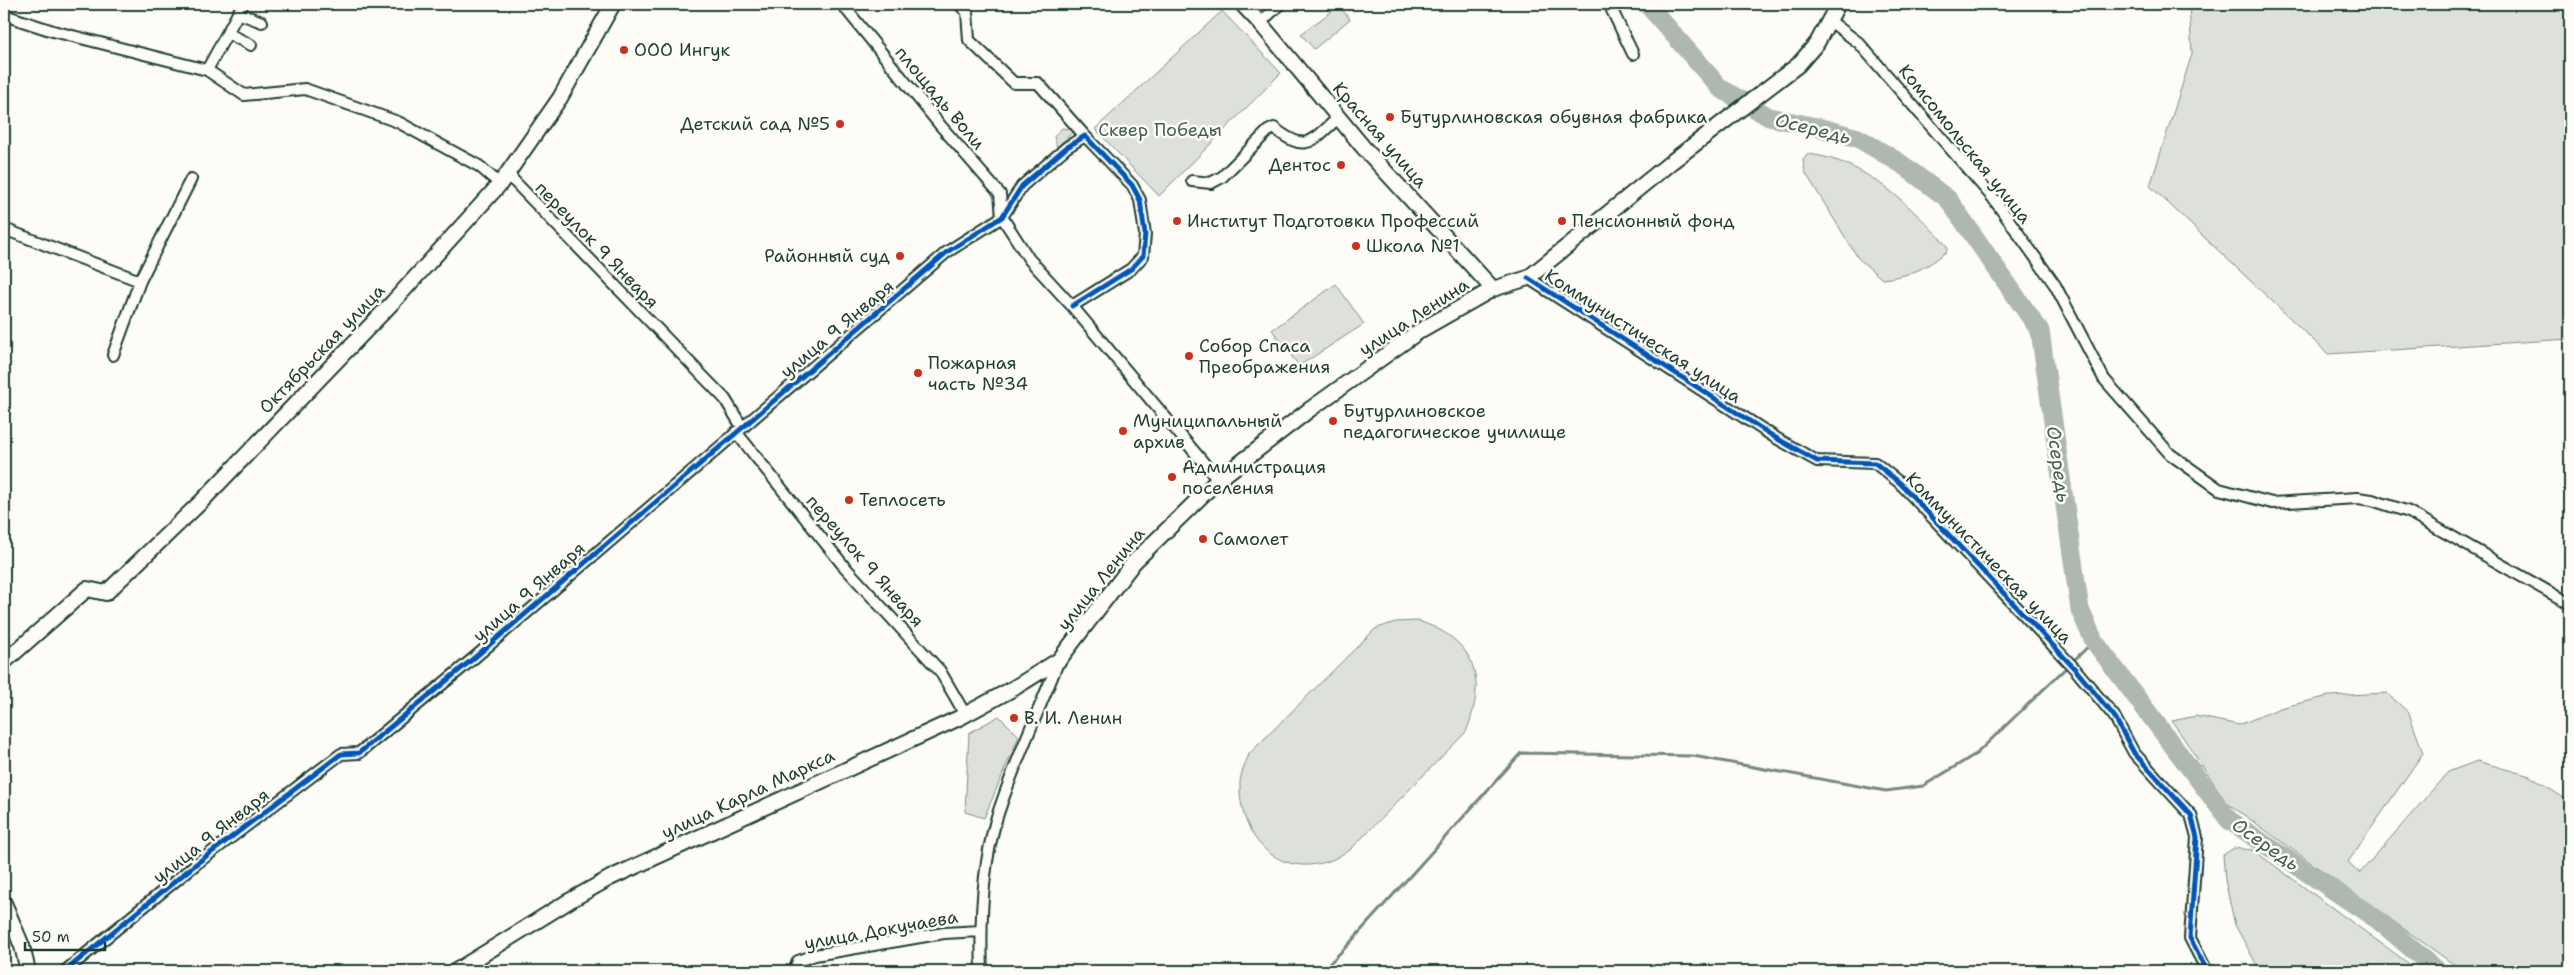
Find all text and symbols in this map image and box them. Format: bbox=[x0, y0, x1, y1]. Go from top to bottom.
place label: ООО Ингук bbox=[634, 38, 730, 62]
street label: площадь Воли bbox=[890, 41, 990, 155]
marker: ООО Ингук bbox=[618, 44, 630, 56]
street label: Комсомольская улица bbox=[1893, 59, 2037, 229]
street label: Красная улица bbox=[1327, 77, 1433, 193]
place label: Бутурлиновская обувная фабрика bbox=[1400, 105, 1707, 129]
water label: Осередь bbox=[1773, 107, 1853, 150]
marker: Бутурлиновская обувная фабрика bbox=[1384, 111, 1396, 123]
place label: Детский сад №5 bbox=[680, 112, 830, 136]
marker: Детский сад №5 bbox=[834, 118, 846, 130]
park label: Сквер Победы bbox=[1098, 118, 1222, 142]
place label: Дентос bbox=[1268, 153, 1331, 177]
marker: Дентос bbox=[1335, 159, 1347, 171]
street label: переулок 9 Января bbox=[530, 176, 664, 314]
place label: Институт Подготовки Профессий bbox=[1187, 209, 1479, 233]
place label: Пенсионный фонд bbox=[1572, 209, 1735, 233]
marker: Институт Подготовки Профессий bbox=[1171, 215, 1183, 227]
marker: Пенсионный фонд bbox=[1556, 215, 1568, 227]
place label: Школа №1 bbox=[1366, 234, 1460, 258]
marker: Школа №1 bbox=[1350, 240, 1362, 252]
place label: Районный суд bbox=[764, 244, 891, 268]
marker: Районный суд bbox=[894, 250, 906, 262]
street label: Коммунистическая улица bbox=[1540, 263, 1746, 409]
street label: улица Ленина bbox=[1354, 273, 1474, 361]
street label: улица 9 Января bbox=[775, 274, 899, 384]
street label: Октябрьская улица bbox=[254, 279, 390, 419]
place label: Собор Спаса Преображения bbox=[1199, 334, 1330, 379]
marker: Собор Спаса Преображения bbox=[1183, 350, 1195, 362]
place label: Пожарная часть №34 bbox=[928, 351, 1028, 396]
marker: Пожарная часть №34 bbox=[912, 367, 924, 379]
place label: Бутурлиновское педагогическое училище bbox=[1343, 399, 1566, 444]
place label: Муниципальный архив bbox=[1133, 409, 1282, 454]
marker: Бутурлиновское педагогическое училище bbox=[1327, 415, 1339, 427]
water label: Осередь bbox=[2041, 424, 2076, 504]
marker: Муниципальный архив bbox=[1117, 425, 1129, 437]
place label: Администрация поселения bbox=[1182, 455, 1326, 500]
street label: Коммунистическая улица bbox=[1900, 467, 2078, 649]
marker: Администрация поселения bbox=[1166, 471, 1178, 483]
place label: Теплосеть bbox=[859, 488, 946, 512]
street label: переулок 9 Января bbox=[801, 490, 929, 632]
marker: Теплосеть bbox=[843, 494, 855, 506]
street label: улица Ленина bbox=[1052, 522, 1150, 636]
place label: Самолет bbox=[1213, 527, 1289, 551]
marker: Самолет bbox=[1197, 533, 1209, 545]
street label: улица 9 Января bbox=[468, 537, 590, 647]
place label: В. И. Ленин bbox=[1024, 706, 1122, 730]
marker: В. И. Ленин bbox=[1008, 712, 1020, 724]
street label: улица Карла Маркса bbox=[658, 743, 838, 845]
street label: улица 9 Января bbox=[148, 783, 274, 889]
water label: Осередь bbox=[2227, 812, 2305, 877]
street label: улица Докучаева bbox=[802, 905, 960, 955]
scale bar bbox=[25, 920, 105, 952]
text: 50 m bbox=[32, 927, 70, 947]

